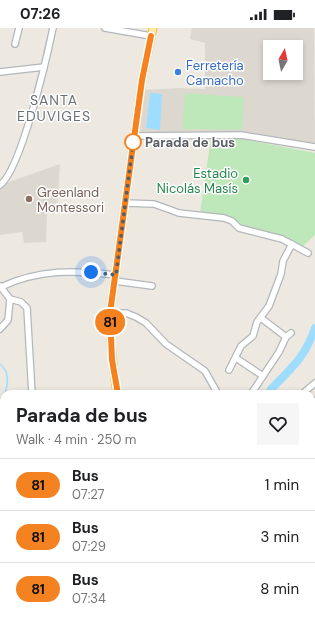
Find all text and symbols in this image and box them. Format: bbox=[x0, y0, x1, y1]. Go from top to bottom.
text: 07:26 bbox=[20, 4, 61, 24]
north arrow bbox=[263, 40, 303, 80]
map controls bbox=[263, 40, 303, 80]
place label: Ferretería Camacho bbox=[186, 57, 244, 89]
marker: Ferretería Camacho bbox=[173, 67, 183, 77]
district label: SANTA EDUVIGES bbox=[17, 91, 91, 125]
marker: Parada de bus bbox=[124, 133, 142, 151]
place label: Parada de bus bbox=[145, 134, 235, 151]
place label: Estadio Nicolás Masís bbox=[157, 165, 238, 197]
marker: Estadio Nicolás Masís bbox=[241, 175, 251, 185]
place label: Greenland Montessori bbox=[37, 184, 104, 216]
marker: Greenland Montessori bbox=[24, 194, 34, 204]
your location bbox=[81, 262, 101, 282]
line badge: 81 bbox=[92, 309, 128, 335]
text: 81 bbox=[103, 313, 117, 331]
text: Parada de bus bbox=[16, 403, 148, 428]
button: heart bbox=[257, 403, 299, 445]
text: Walk · 4 min · 250 m bbox=[16, 431, 136, 448]
text: Bus bbox=[72, 466, 99, 486]
text: 1 min bbox=[265, 475, 299, 495]
text: 81 bbox=[31, 476, 45, 494]
text: 07:27 bbox=[72, 486, 105, 503]
text: Bus bbox=[72, 518, 99, 538]
text: 3 min bbox=[261, 527, 299, 547]
text: 81 bbox=[31, 528, 45, 546]
text: 07:29 bbox=[72, 538, 106, 555]
text: Bus bbox=[72, 570, 99, 590]
text: 8 min bbox=[260, 579, 299, 599]
text: 81 bbox=[31, 580, 45, 598]
text: 07:34 bbox=[72, 590, 106, 607]

